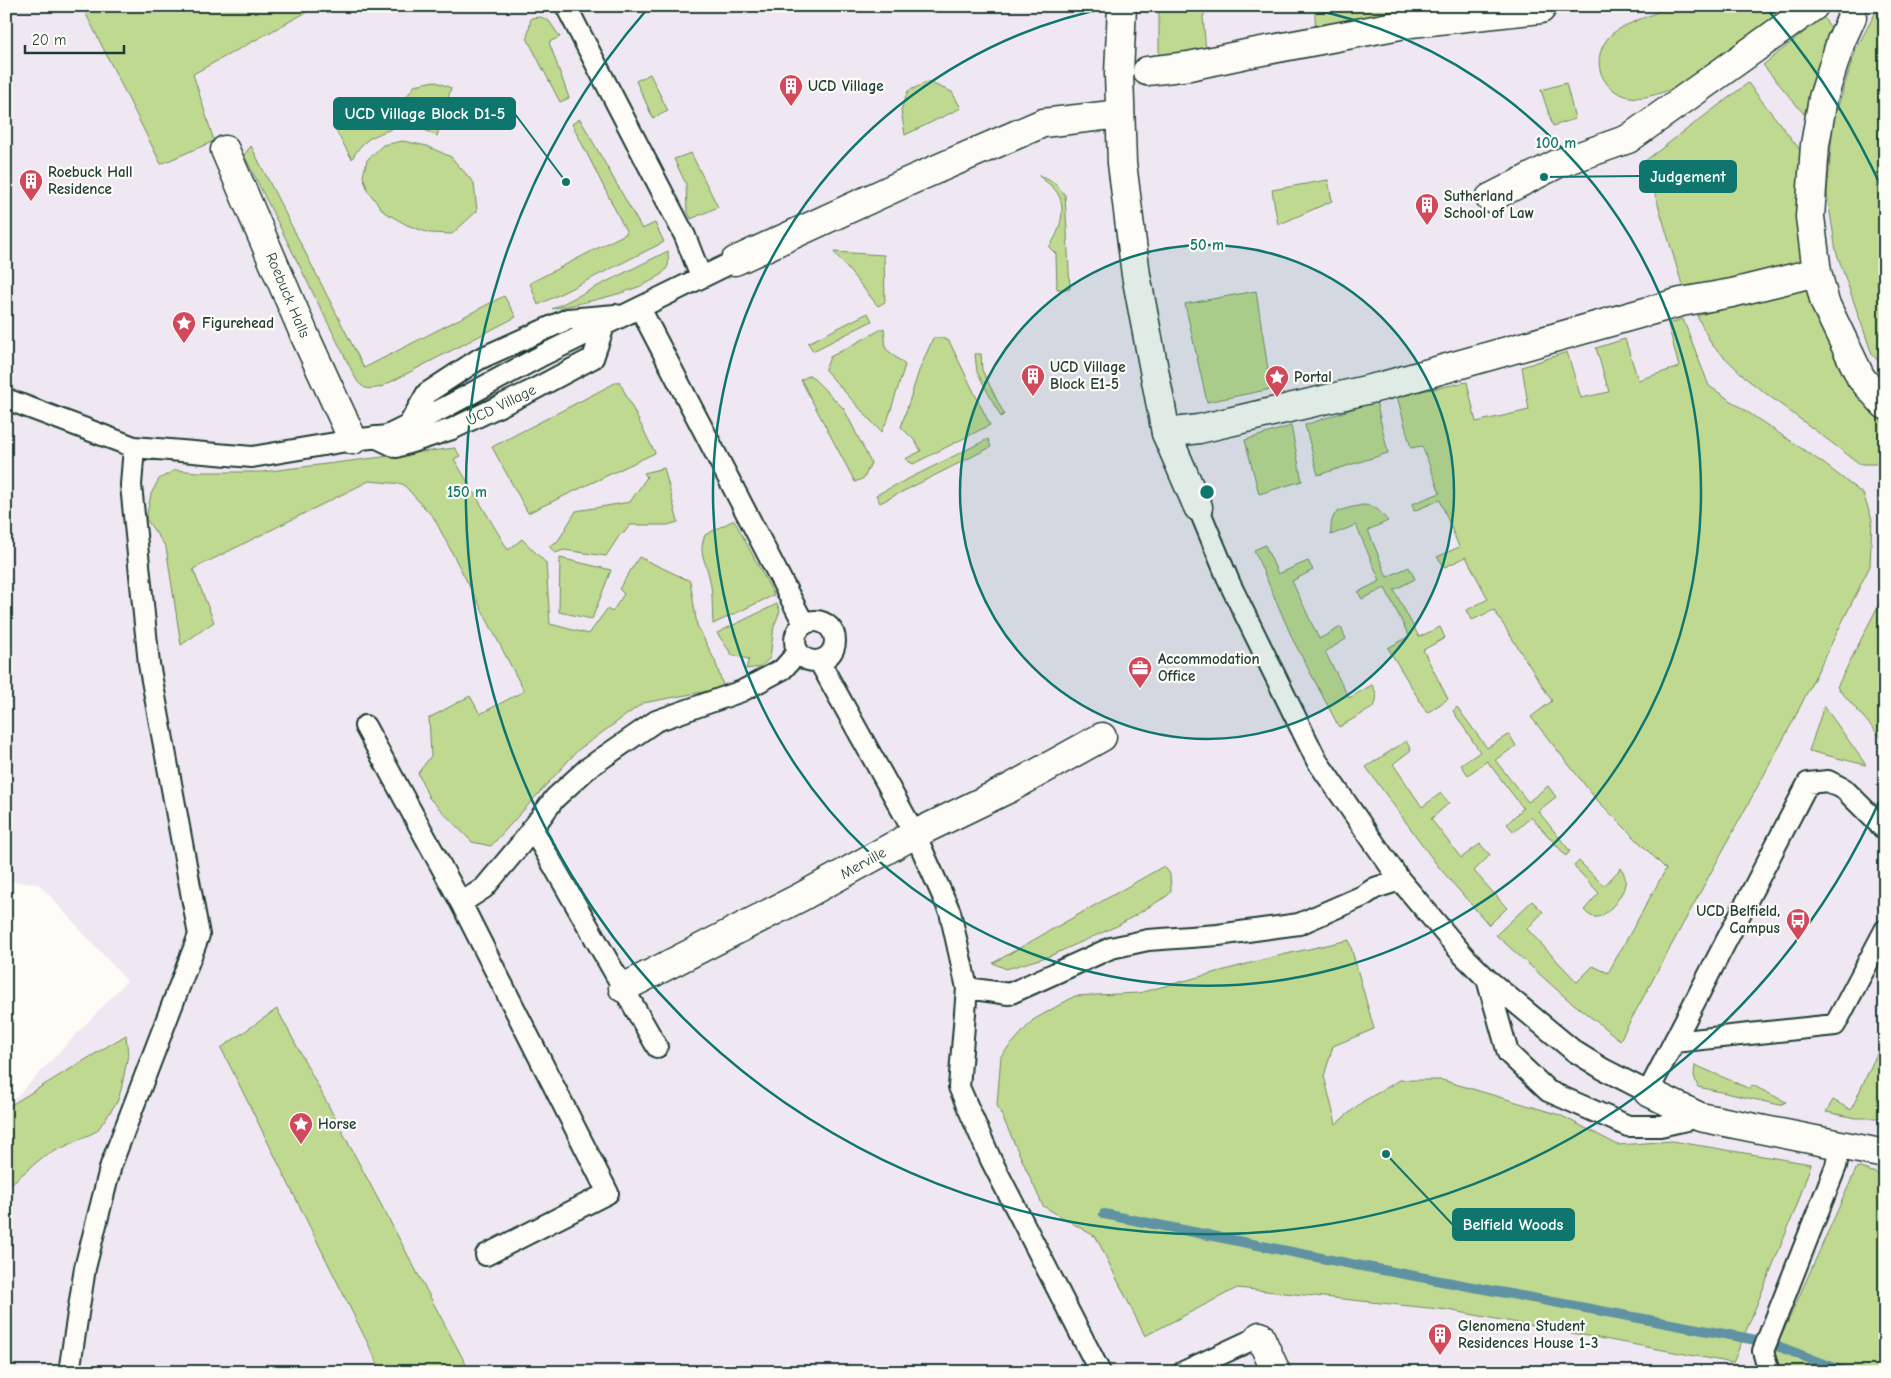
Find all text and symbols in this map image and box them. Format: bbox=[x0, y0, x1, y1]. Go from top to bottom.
scale bar bbox=[25, 22, 124, 54]
text: 20 m bbox=[32, 31, 66, 49]
building icon: UCD Village bbox=[778, 73, 804, 107]
place label: UCD Village bbox=[808, 77, 884, 95]
callout: UCD Village Block D1-5 bbox=[334, 98, 515, 129]
text: UCD Village Block D1-5 bbox=[345, 105, 505, 123]
text: 100 m bbox=[1536, 134, 1576, 152]
callout: Judgement bbox=[1640, 161, 1736, 192]
place label: Roebuck Hall Residence bbox=[48, 163, 133, 198]
building icon: Roebuck Hall Residence bbox=[18, 168, 44, 202]
text: Judgement bbox=[1650, 168, 1726, 186]
place label: Sutherland School of Law bbox=[1444, 187, 1534, 222]
building icon: Sutherland School of Law bbox=[1414, 192, 1440, 226]
text: 50 m bbox=[1190, 236, 1224, 254]
street label: Roebuck Halls bbox=[262, 250, 314, 340]
place icon: Figurehead bbox=[171, 310, 197, 344]
place label: Figurehead bbox=[202, 314, 274, 332]
place label: UCD Village Block E1-5 bbox=[1050, 358, 1126, 393]
building icon: UCD Village Block E1-5 bbox=[1020, 363, 1046, 397]
place icon: Portal bbox=[1264, 364, 1290, 398]
place label: Portal bbox=[1294, 368, 1332, 386]
street label: UCD Village bbox=[463, 380, 539, 430]
text: 150 m bbox=[447, 483, 487, 501]
centre of rings bbox=[1198, 483, 1216, 501]
place label: Accommodation Office bbox=[1158, 650, 1260, 685]
office icon: Accommodation Office bbox=[1127, 655, 1153, 689]
street label: Merville bbox=[837, 843, 890, 883]
place label: UCD Belfield, Campus bbox=[1696, 902, 1780, 937]
bus stop icon: UCD Belfield, Campus bbox=[1785, 907, 1811, 941]
place icon: Horse bbox=[288, 1111, 314, 1145]
place label: Horse bbox=[318, 1115, 356, 1133]
callout: Belfield Woods bbox=[1453, 1209, 1574, 1240]
text: Belfield Woods bbox=[1463, 1216, 1564, 1234]
place label: Glenomena Student Residences House 1-3 bbox=[1458, 1317, 1598, 1352]
building icon: Glenomena Student Residences House 1-3 bbox=[1427, 1322, 1453, 1356]

